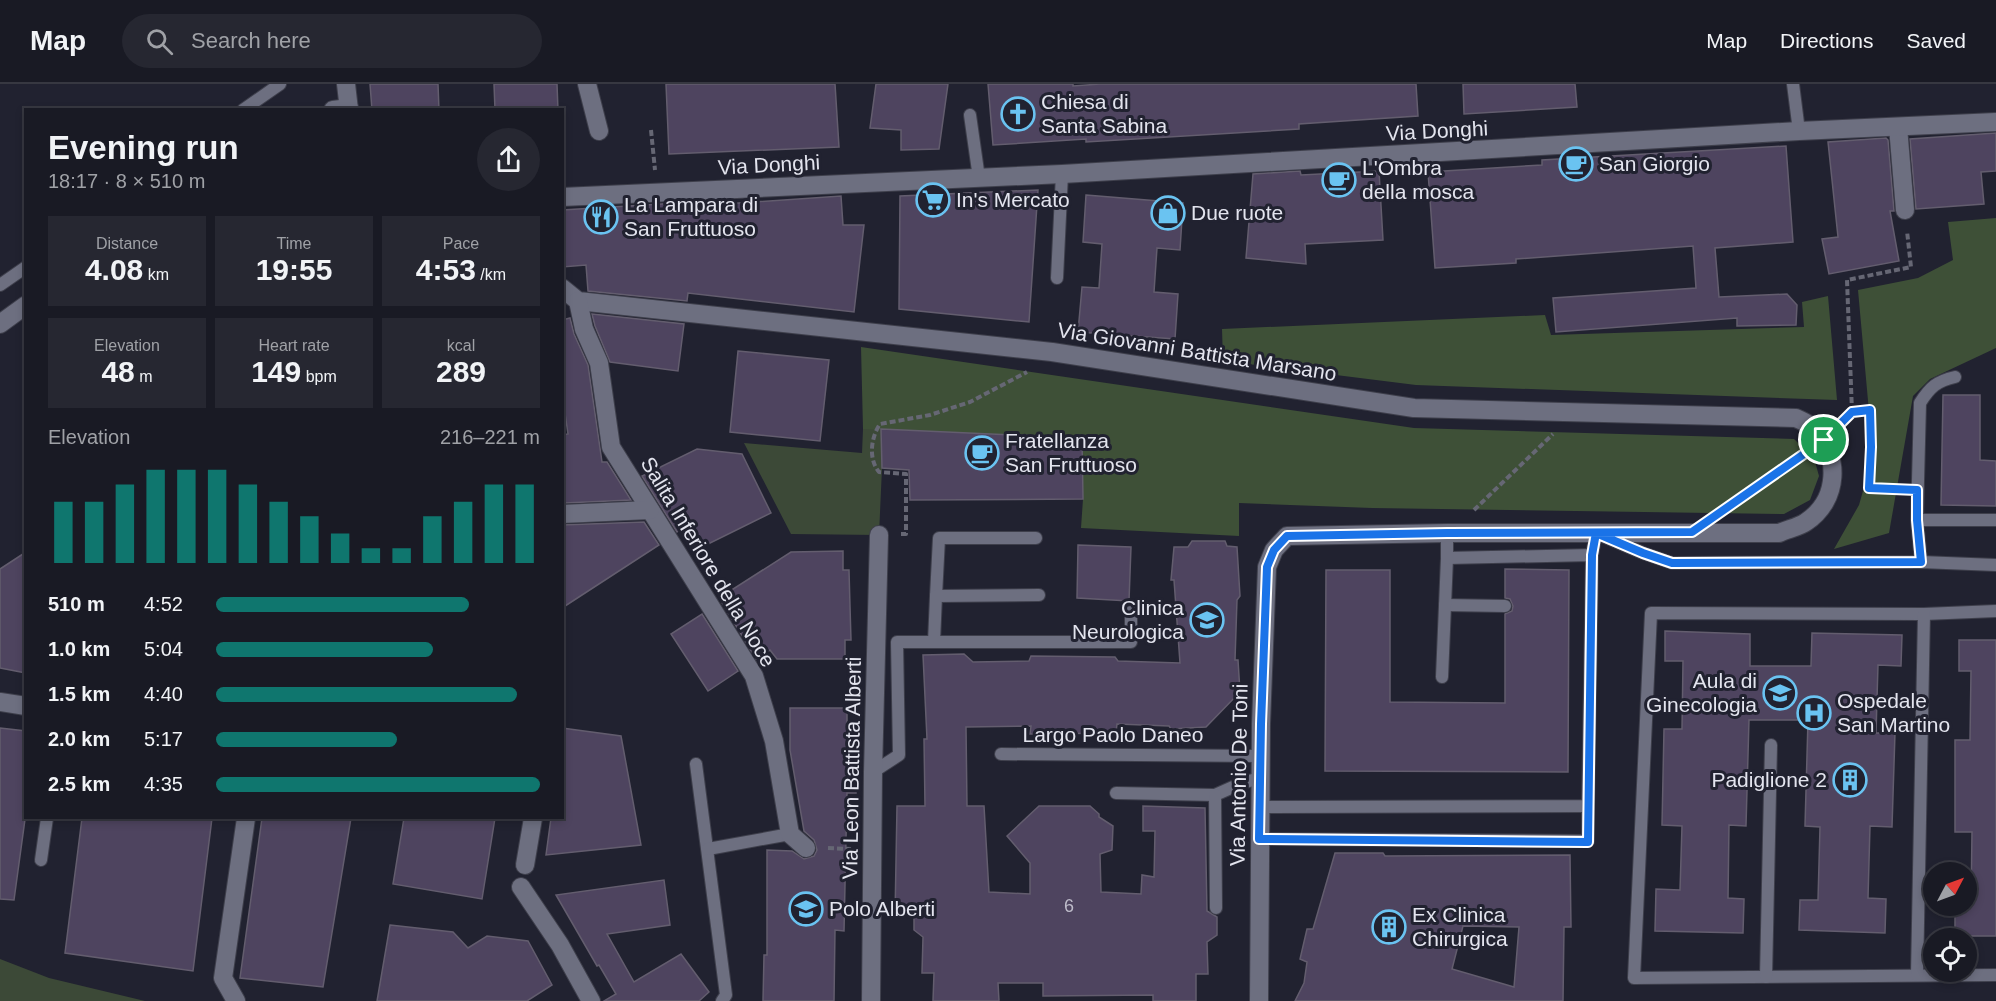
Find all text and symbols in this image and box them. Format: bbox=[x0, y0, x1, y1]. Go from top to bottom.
search box bbox=[122, 14, 542, 68]
text: Map bbox=[30, 25, 86, 56]
icon: search bbox=[143, 25, 176, 58]
text: Search here bbox=[191, 28, 311, 53]
text: Map bbox=[1706, 29, 1747, 52]
text: Directions bbox=[1780, 29, 1873, 52]
text: Saved bbox=[1906, 29, 1966, 52]
place label: Chiesa di Santa Sabina bbox=[1041, 90, 1167, 137]
church icon: Chiesa di Santa Sabina bbox=[1000, 96, 1036, 132]
street label: Via Donghi bbox=[1385, 116, 1489, 145]
button: share bbox=[477, 128, 540, 191]
text: Evening run bbox=[48, 129, 239, 166]
cafe icon: San Giorgio bbox=[1558, 146, 1594, 182]
street label: Via Donghi bbox=[717, 150, 821, 179]
place label: San Giorgio bbox=[1599, 152, 1710, 175]
place label: L'Ombra della mosca bbox=[1362, 156, 1474, 203]
cafe icon: L'Ombra della mosca bbox=[1321, 162, 1357, 198]
text: 18:17 · 8 × 510 m bbox=[48, 170, 205, 192]
supermarket icon: In's Mercato bbox=[915, 182, 951, 218]
place label: In's Mercato bbox=[956, 188, 1070, 211]
place label: La Lampara di San Fruttuoso bbox=[624, 193, 758, 240]
shop icon: Due ruote bbox=[1150, 195, 1186, 231]
restaurant icon: La Lampara di San Fruttuoso bbox=[583, 199, 619, 235]
place label: Due ruote bbox=[1191, 201, 1283, 224]
text: Distance bbox=[96, 235, 158, 252]
text: Time bbox=[277, 235, 311, 252]
text: Pace bbox=[443, 235, 479, 252]
text: 4.08 bbox=[85, 253, 143, 286]
text: 19:55 bbox=[256, 253, 332, 286]
text: 4:53 bbox=[416, 253, 476, 286]
text: km bbox=[143, 266, 169, 283]
text: /km bbox=[476, 266, 506, 283]
street label: Via Giovanni Battista Marsano bbox=[1056, 318, 1338, 385]
text: Elevation bbox=[94, 337, 160, 354]
text: Heart rate bbox=[258, 337, 330, 354]
text: kcal bbox=[447, 337, 475, 354]
text: 48 bbox=[101, 355, 135, 388]
text: 149 bbox=[251, 355, 301, 388]
text: 289 bbox=[436, 355, 486, 388]
text: m bbox=[135, 368, 153, 385]
text: bpm bbox=[301, 368, 337, 385]
pin bbox=[1798, 414, 1849, 465]
icon: arrive bbox=[1807, 423, 1840, 456]
text: Elevation bbox=[48, 426, 130, 448]
text: 216–221 m bbox=[440, 426, 540, 448]
place label: Fratellanza San Fruttuoso bbox=[1005, 429, 1137, 476]
cafe icon: Fratellanza San Fruttuoso bbox=[964, 435, 1000, 471]
street label: Salita Inferiore della Noce bbox=[637, 453, 780, 671]
text: 510 m bbox=[48, 593, 105, 615]
text: 4:52 bbox=[144, 593, 183, 615]
place label: Clinica Neurologica bbox=[1072, 596, 1184, 643]
school or university icon: Clinica Neurologica bbox=[1189, 602, 1225, 638]
text: 1.0 km bbox=[48, 638, 110, 660]
text: 5:04 bbox=[144, 638, 183, 660]
street label: Via Leon Battista Alberti bbox=[838, 657, 865, 879]
place label: Aula di Ginecologia bbox=[1646, 669, 1757, 716]
school or university icon: Aula di Ginecologia bbox=[1762, 675, 1798, 711]
text: 1.5 km bbox=[48, 683, 110, 705]
text: 4:40 bbox=[144, 683, 183, 705]
street label: Via Antonio De Toni bbox=[1225, 684, 1252, 866]
place label: Ospedale San Martino bbox=[1837, 689, 1950, 736]
hospital icon: Ospedale San Martino bbox=[1796, 695, 1832, 731]
street label: Largo Paolo Daneo bbox=[1023, 723, 1203, 746]
text: 2.0 km bbox=[48, 728, 110, 750]
text: 5:17 bbox=[144, 728, 183, 750]
building icon: Padiglione 2 bbox=[1832, 762, 1868, 798]
place label: Padiglione 2 bbox=[1711, 768, 1827, 791]
text: 2.5 km bbox=[48, 773, 110, 795]
text: 4:35 bbox=[144, 773, 183, 795]
north arrow bbox=[1923, 862, 1977, 916]
map controls bbox=[1923, 862, 1977, 982]
school or university icon: Polo Alberti bbox=[788, 891, 824, 927]
house number: 6 bbox=[1064, 896, 1074, 916]
place label: Polo Alberti bbox=[829, 897, 935, 920]
place label: Ex Clinica Chirurgica bbox=[1412, 903, 1508, 950]
building icon: Ex Clinica Chirurgica bbox=[1371, 909, 1407, 945]
button: locate bbox=[1923, 928, 1977, 982]

